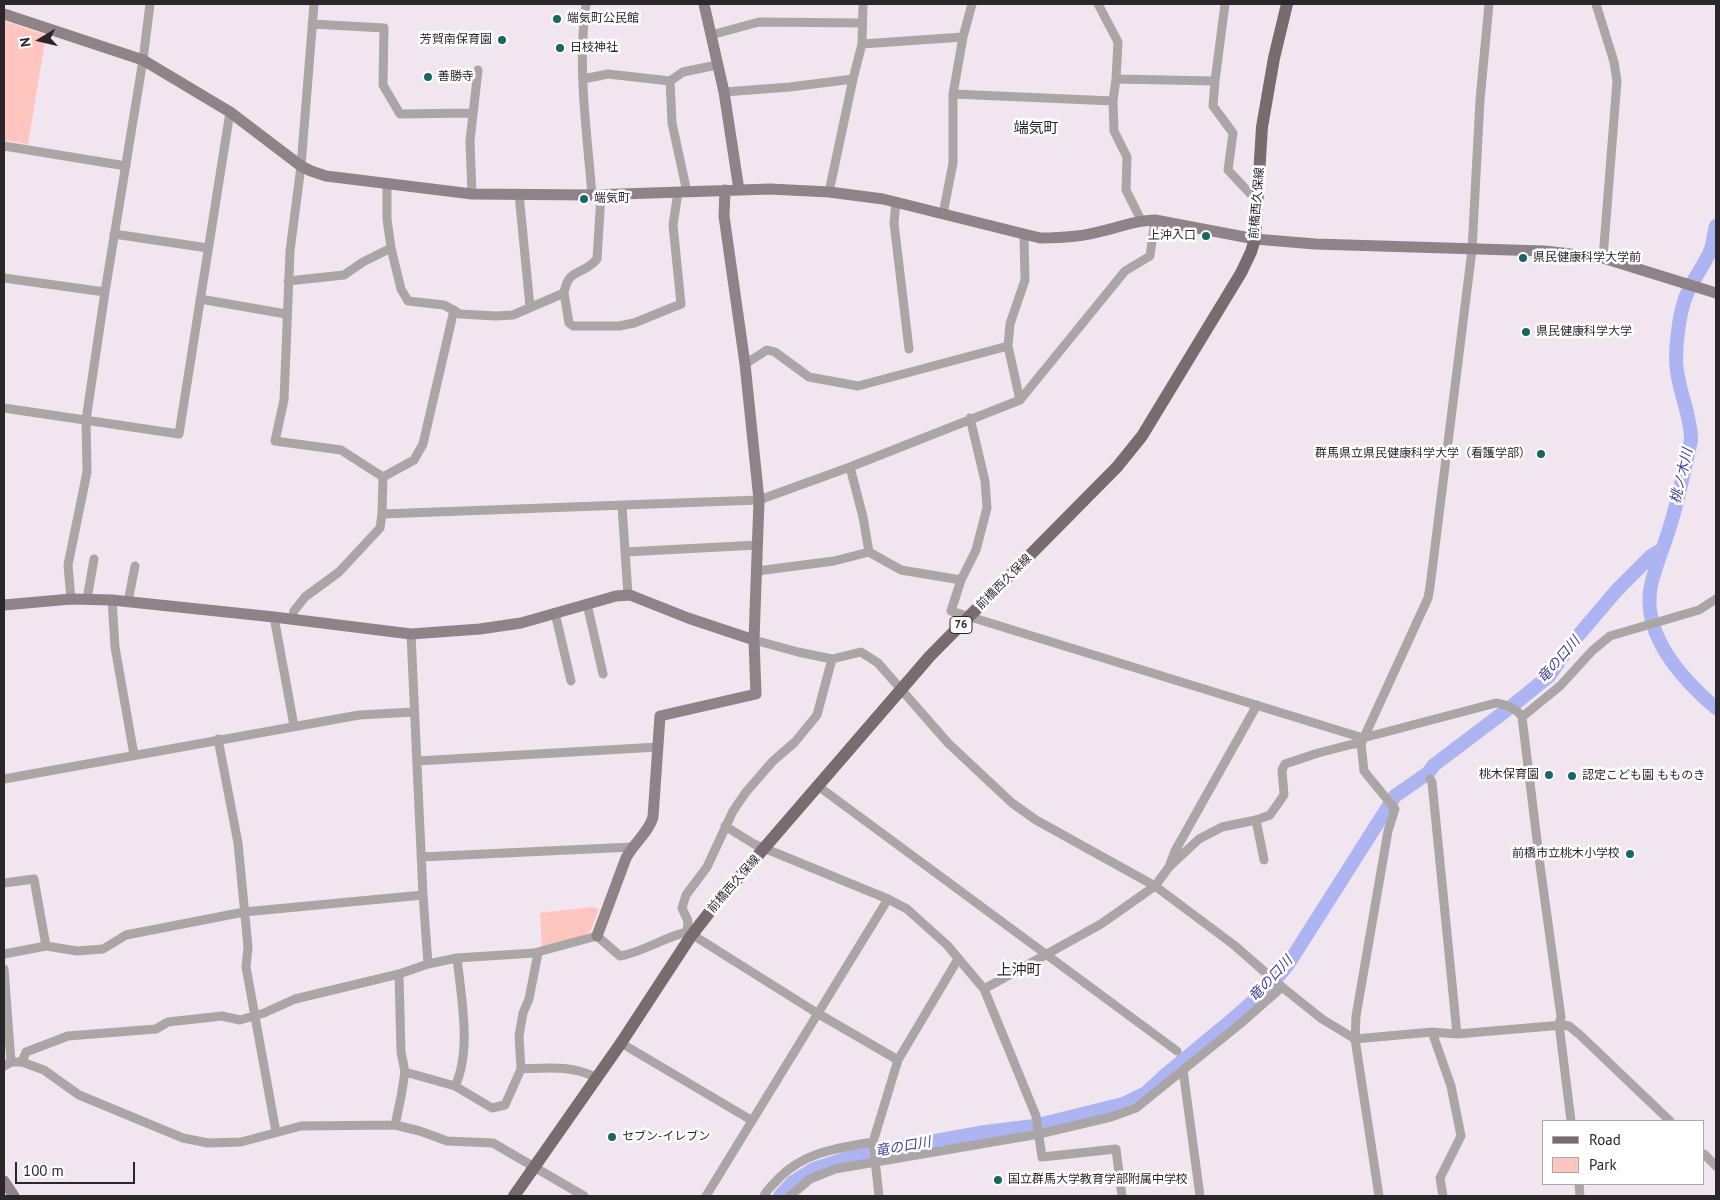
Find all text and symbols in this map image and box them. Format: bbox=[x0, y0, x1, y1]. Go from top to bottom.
place label: 端気町公民館 bbox=[567, 12, 639, 26]
marker: 端気町公民館 bbox=[551, 13, 563, 25]
north arrow bbox=[15, 15, 65, 65]
place label: 芳賀南保育園 bbox=[420, 33, 492, 47]
marker: 芳賀南保育園 bbox=[496, 34, 508, 46]
text: N bbox=[16, 36, 35, 48]
place label: 日枝神社 bbox=[570, 41, 618, 55]
marker: 日枝神社 bbox=[554, 42, 566, 54]
place label: 善勝寺 bbox=[438, 70, 474, 84]
marker: 善勝寺 bbox=[422, 71, 434, 83]
district label: 端気町 bbox=[1014, 120, 1058, 138]
street label: 前橋西久保線 bbox=[1247, 167, 1267, 239]
place label: 端気町 bbox=[594, 192, 630, 206]
marker: 端気町 bbox=[578, 193, 590, 205]
place label: 上沖入口 bbox=[1148, 229, 1196, 243]
marker: 上沖入口 bbox=[1200, 230, 1212, 242]
place label: 県民健康科学大学前 bbox=[1533, 251, 1641, 265]
marker: 県民健康科学大学前 bbox=[1517, 252, 1529, 264]
place label: 県民健康科学大学 bbox=[1536, 325, 1632, 339]
marker: 県民健康科学大学 bbox=[1520, 326, 1532, 338]
place label: 群馬県立県民健康科学大学（看護学部） bbox=[1315, 447, 1531, 461]
water label: 桃ノ木川 bbox=[1668, 447, 1696, 505]
marker: 群馬県立県民健康科学大学（看護学部） bbox=[1535, 448, 1547, 460]
street label: 前橋西久保線 bbox=[973, 551, 1035, 613]
road number: 76 bbox=[950, 616, 972, 634]
water label: 竜の口川 bbox=[1534, 633, 1584, 687]
place label: 桃木保育園 bbox=[1479, 768, 1539, 782]
marker: 桃木保育園 bbox=[1543, 769, 1555, 781]
place label: 認定こども園 もものき bbox=[1582, 769, 1705, 783]
marker: 認定こども園 もものき bbox=[1566, 770, 1578, 782]
place label: 前橋市立桃木小学校 bbox=[1512, 847, 1620, 861]
marker: 前橋市立桃木小学校 bbox=[1624, 848, 1636, 860]
street label: 前橋西久保線 bbox=[705, 852, 763, 916]
water label: 竜の口川 bbox=[1246, 953, 1296, 1005]
district label: 上沖町 bbox=[997, 962, 1041, 980]
legend bbox=[1542, 1120, 1705, 1185]
place label: セブン-イレブン bbox=[622, 1130, 710, 1144]
text: Road bbox=[1589, 1130, 1621, 1149]
marker: セブン-イレブン bbox=[606, 1131, 618, 1143]
water label: 竜の口川 bbox=[874, 1134, 932, 1160]
scale bar bbox=[18, 1152, 138, 1184]
text: Park bbox=[1589, 1155, 1617, 1174]
text: 100 m bbox=[23, 1161, 64, 1180]
place label: 国立群馬大学教育学部附属中学校 bbox=[1008, 1173, 1188, 1187]
marker: 国立群馬大学教育学部附属中学校 bbox=[992, 1174, 1004, 1186]

